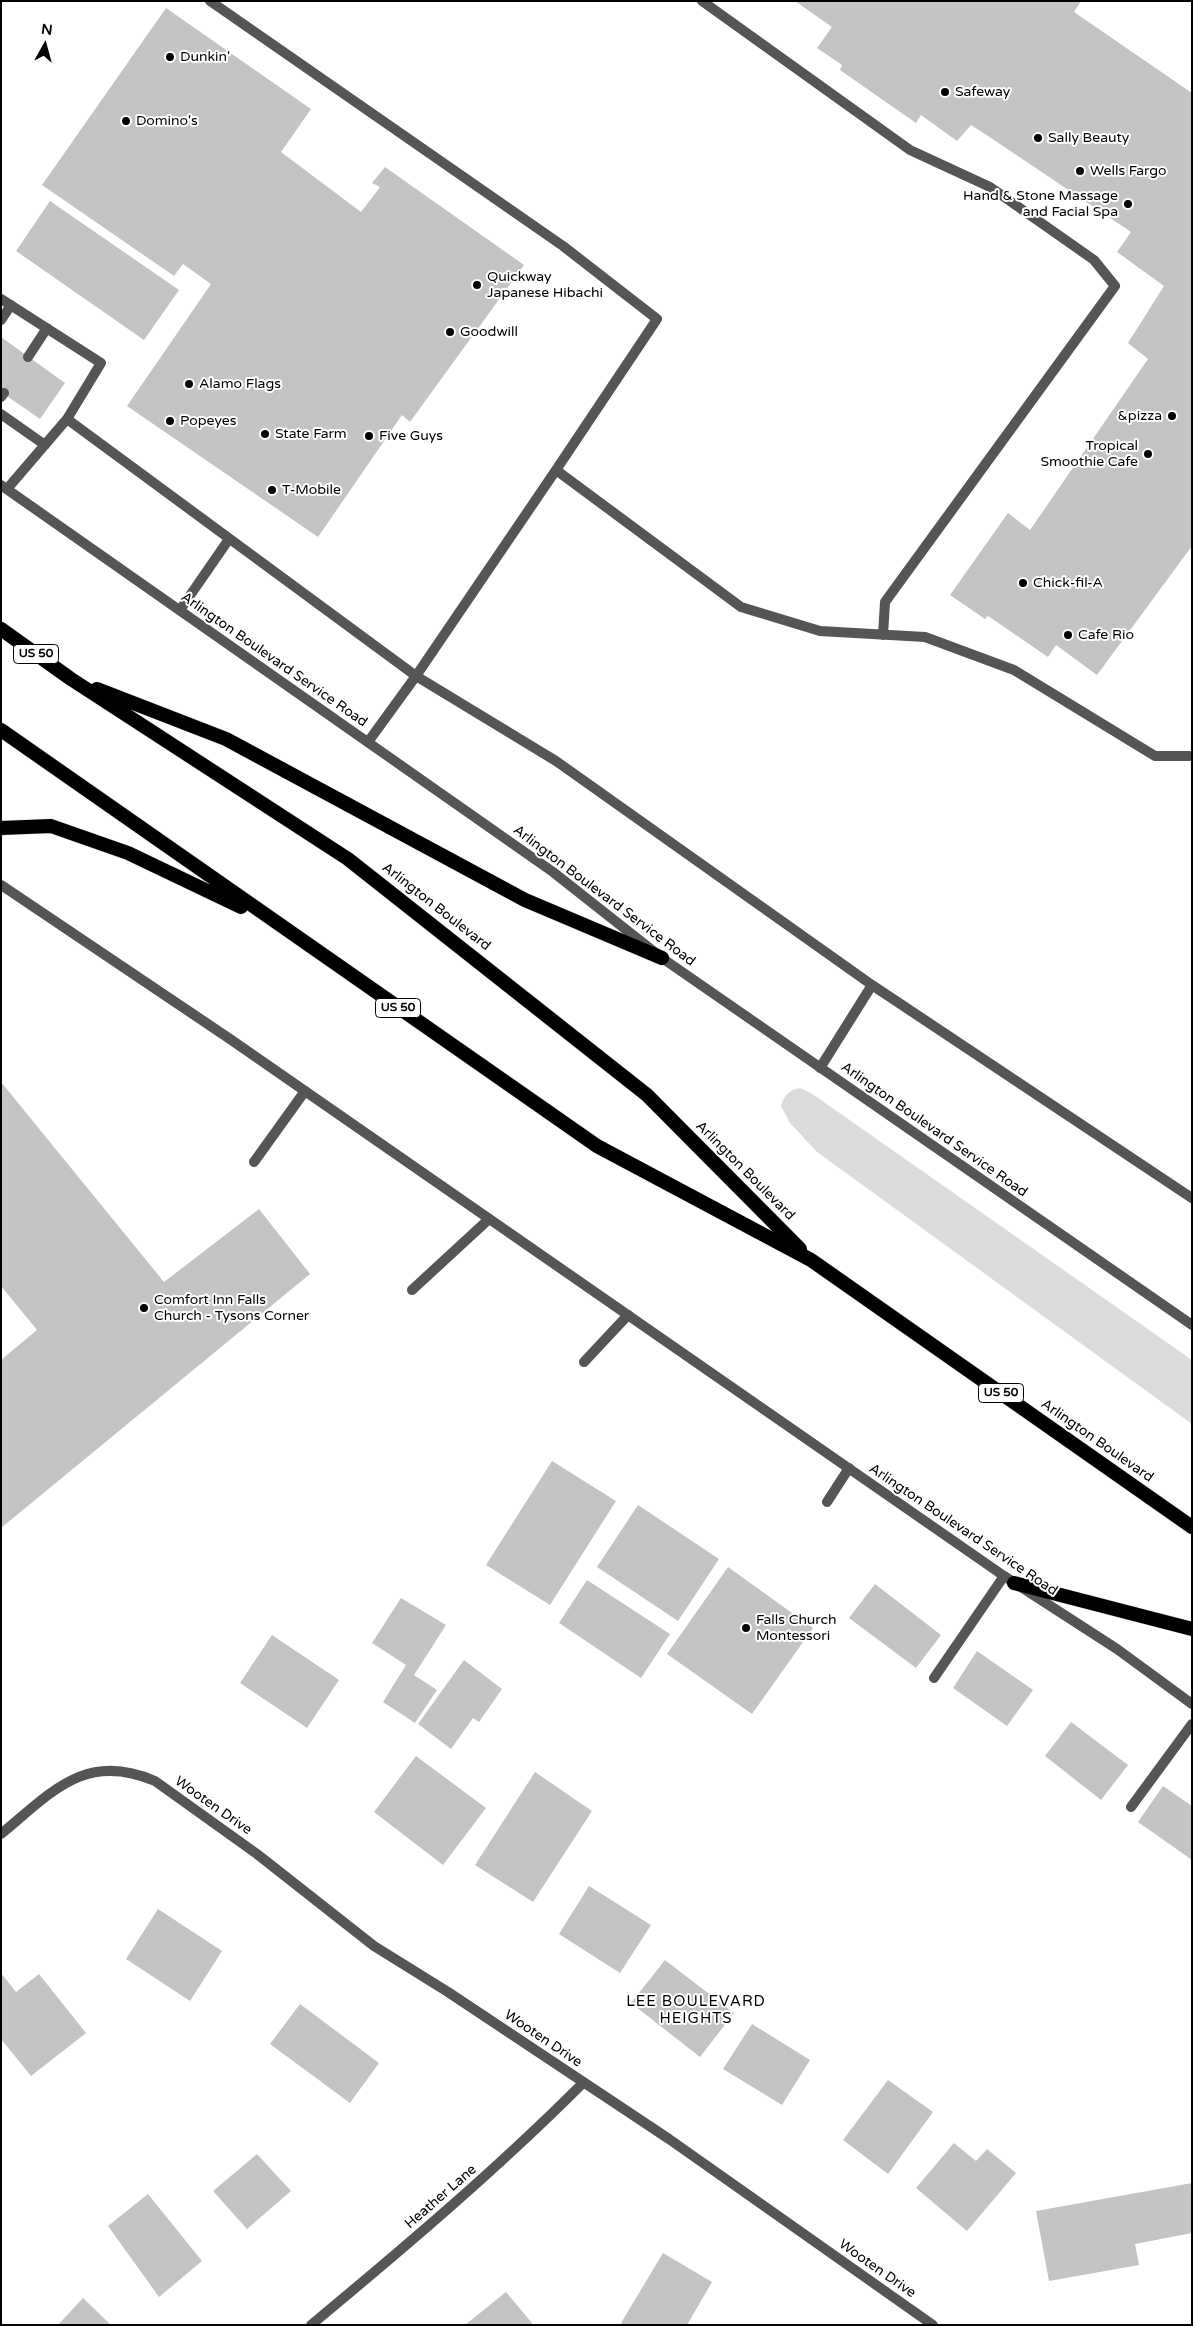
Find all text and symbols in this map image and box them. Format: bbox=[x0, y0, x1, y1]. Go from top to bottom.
north arrow bbox=[20, 20, 70, 70]
text: N bbox=[40, 20, 54, 39]
place label: Dunkin' bbox=[180, 49, 230, 65]
marker: Dunkin' bbox=[164, 51, 176, 63]
place label: Safeway bbox=[955, 84, 1010, 100]
marker: Safeway bbox=[939, 86, 951, 98]
place label: Domino's bbox=[136, 113, 198, 129]
marker: Domino's bbox=[120, 115, 132, 127]
place label: Sally Beauty bbox=[1048, 130, 1129, 146]
marker: Sally Beauty bbox=[1032, 132, 1044, 144]
place label: Wells Fargo bbox=[1090, 163, 1167, 179]
marker: Wells Fargo bbox=[1074, 165, 1086, 177]
place label: Hand & Stone Massage and Facial Spa bbox=[963, 188, 1118, 220]
marker: Hand & Stone Massage and Facial Spa bbox=[1122, 198, 1134, 210]
place label: Quickway Japanese Hibachi bbox=[487, 269, 603, 302]
marker: Quickway Japanese Hibachi bbox=[471, 279, 483, 291]
place label: Goodwill bbox=[460, 324, 518, 340]
marker: Goodwill bbox=[444, 326, 456, 338]
place label: Alamo Flags bbox=[199, 376, 281, 392]
marker: Alamo Flags bbox=[183, 378, 195, 390]
place label: &pizza bbox=[1118, 408, 1162, 424]
marker: &pizza bbox=[1166, 410, 1178, 422]
place label: Popeyes bbox=[180, 413, 236, 429]
marker: Popeyes bbox=[164, 415, 176, 427]
place label: State Farm bbox=[275, 426, 347, 442]
marker: State Farm bbox=[259, 428, 271, 440]
place label: Five Guys bbox=[379, 428, 443, 444]
marker: Five Guys bbox=[363, 430, 375, 442]
place label: Tropical Smoothie Cafe bbox=[1040, 438, 1138, 471]
marker: Tropical Smoothie Cafe bbox=[1142, 448, 1154, 460]
place label: T-Mobile bbox=[282, 482, 341, 498]
marker: T-Mobile bbox=[266, 484, 278, 496]
place label: Chick-fil-A bbox=[1033, 575, 1103, 591]
marker: Chick-fil-A bbox=[1017, 577, 1029, 589]
street label: Arlington Boulevard Service Road bbox=[178, 589, 370, 731]
place label: Cafe Rio bbox=[1078, 627, 1134, 643]
marker: Cafe Rio bbox=[1062, 629, 1074, 641]
road number: US 50 bbox=[14, 644, 58, 664]
street label: Arlington Boulevard Service Road bbox=[510, 822, 698, 970]
street label: Arlington Boulevard bbox=[378, 859, 494, 955]
road number: US 50 bbox=[376, 998, 420, 1018]
street label: Arlington Boulevard Service Road bbox=[838, 1059, 1030, 1201]
street label: Arlington Boulevard bbox=[692, 1118, 798, 1224]
place label: Comfort Inn Falls Church - Tysons Corner bbox=[154, 1292, 309, 1324]
marker: Comfort Inn Falls Church - Tysons Corner bbox=[138, 1302, 150, 1314]
road number: US 50 bbox=[978, 1384, 1024, 1402]
street label: Arlington Boulevard bbox=[1038, 1396, 1156, 1486]
street label: Arlington Boulevard Service Road bbox=[866, 1460, 1060, 1600]
place label: Falls Church Montessori bbox=[756, 1612, 837, 1644]
marker: Falls Church Montessori bbox=[740, 1622, 752, 1634]
street label: Wooten Drive bbox=[171, 1773, 255, 1839]
district label: LEE BOULEVARD HEIGHTS bbox=[625, 1993, 767, 2028]
street label: Wooten Drive bbox=[501, 2007, 585, 2071]
street label: Heather Lane bbox=[402, 2161, 480, 2233]
street label: Wooten Drive bbox=[835, 2236, 919, 2302]

